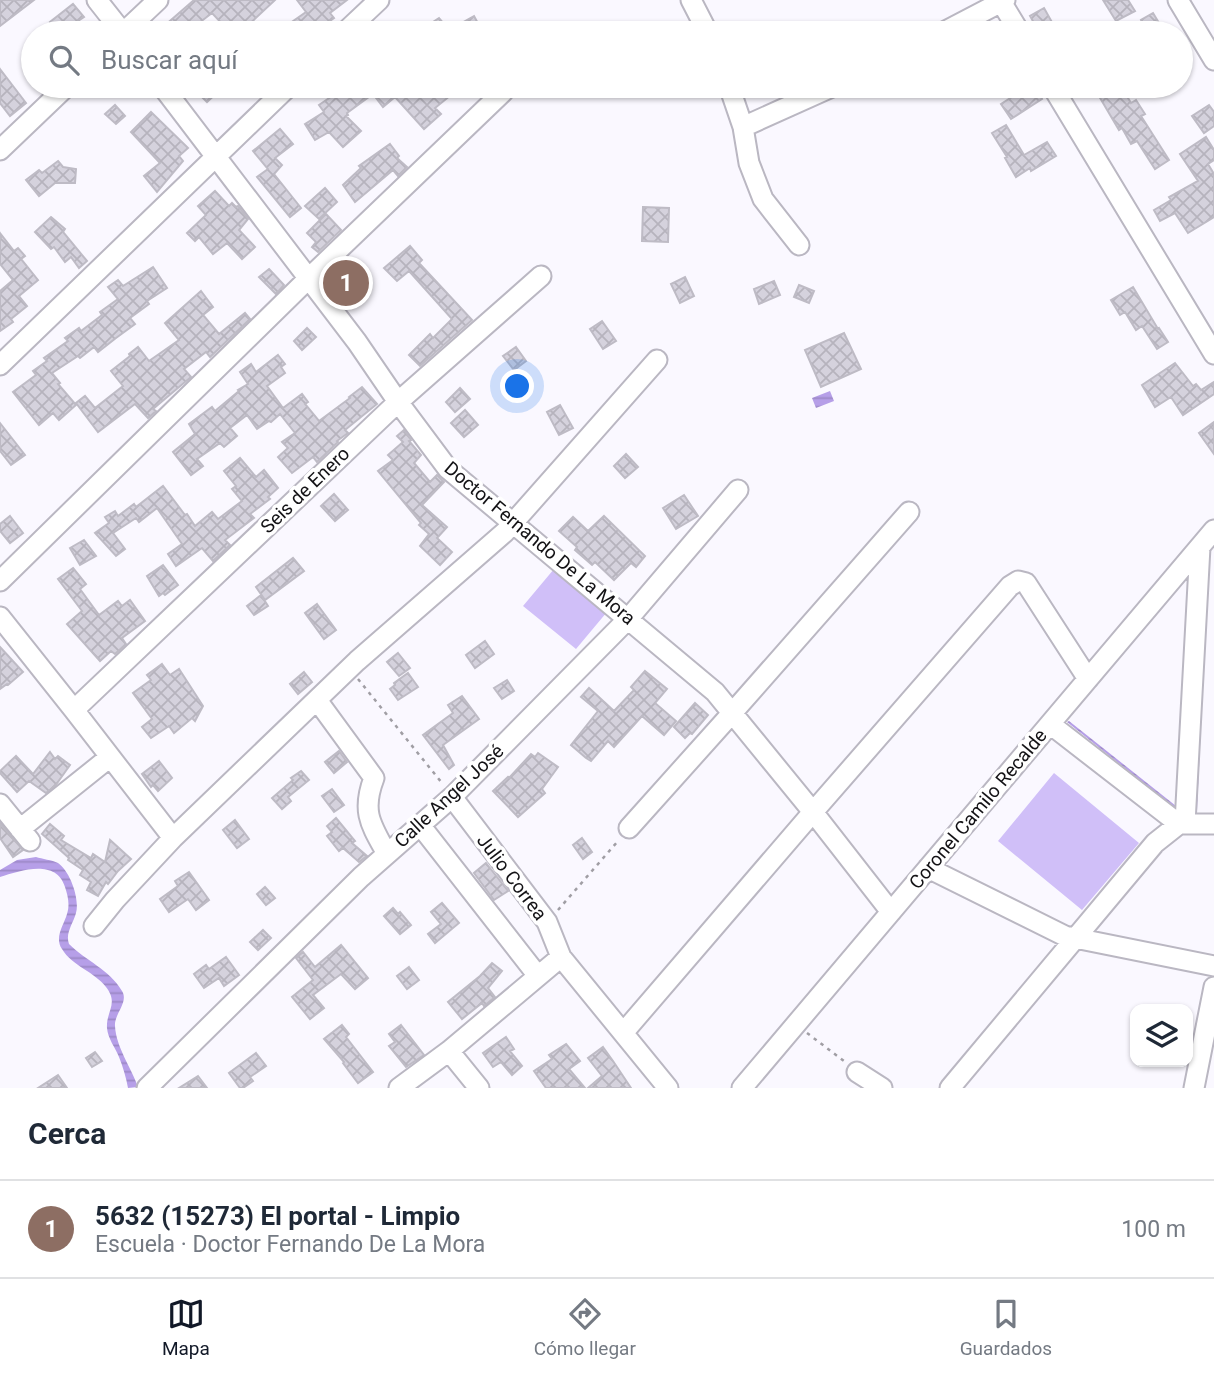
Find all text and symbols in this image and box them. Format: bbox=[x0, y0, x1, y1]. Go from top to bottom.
search box bbox=[21, 21, 1193, 98]
icon: search bbox=[45, 41, 83, 79]
text: Buscar aquí bbox=[101, 45, 238, 75]
pin: 1 bbox=[323, 257, 369, 309]
your location bbox=[500, 369, 534, 403]
street label: Seis de Enero bbox=[256, 442, 354, 538]
street label: Doctor Fernando De La Mora bbox=[440, 456, 640, 630]
street label: Coronel Camilo Recalde bbox=[904, 724, 1052, 894]
street label: Calle Angel José bbox=[390, 740, 508, 852]
street label: Julio Correa bbox=[472, 829, 552, 925]
map controls bbox=[1130, 1004, 1193, 1067]
button: layers bbox=[1130, 1004, 1193, 1067]
text: Cerca bbox=[28, 1116, 106, 1151]
text: 5632 (15273) El portal - Limpio bbox=[95, 1201, 460, 1231]
text: 1 bbox=[44, 1216, 58, 1243]
text: 100 m bbox=[1121, 1216, 1186, 1243]
text: Escuela · Doctor Fernando De La Mora bbox=[95, 1231, 485, 1258]
tab: Mapa bbox=[162, 1295, 210, 1360]
tab: Cómo llegar bbox=[534, 1295, 636, 1360]
tab: Guardados bbox=[960, 1295, 1052, 1360]

